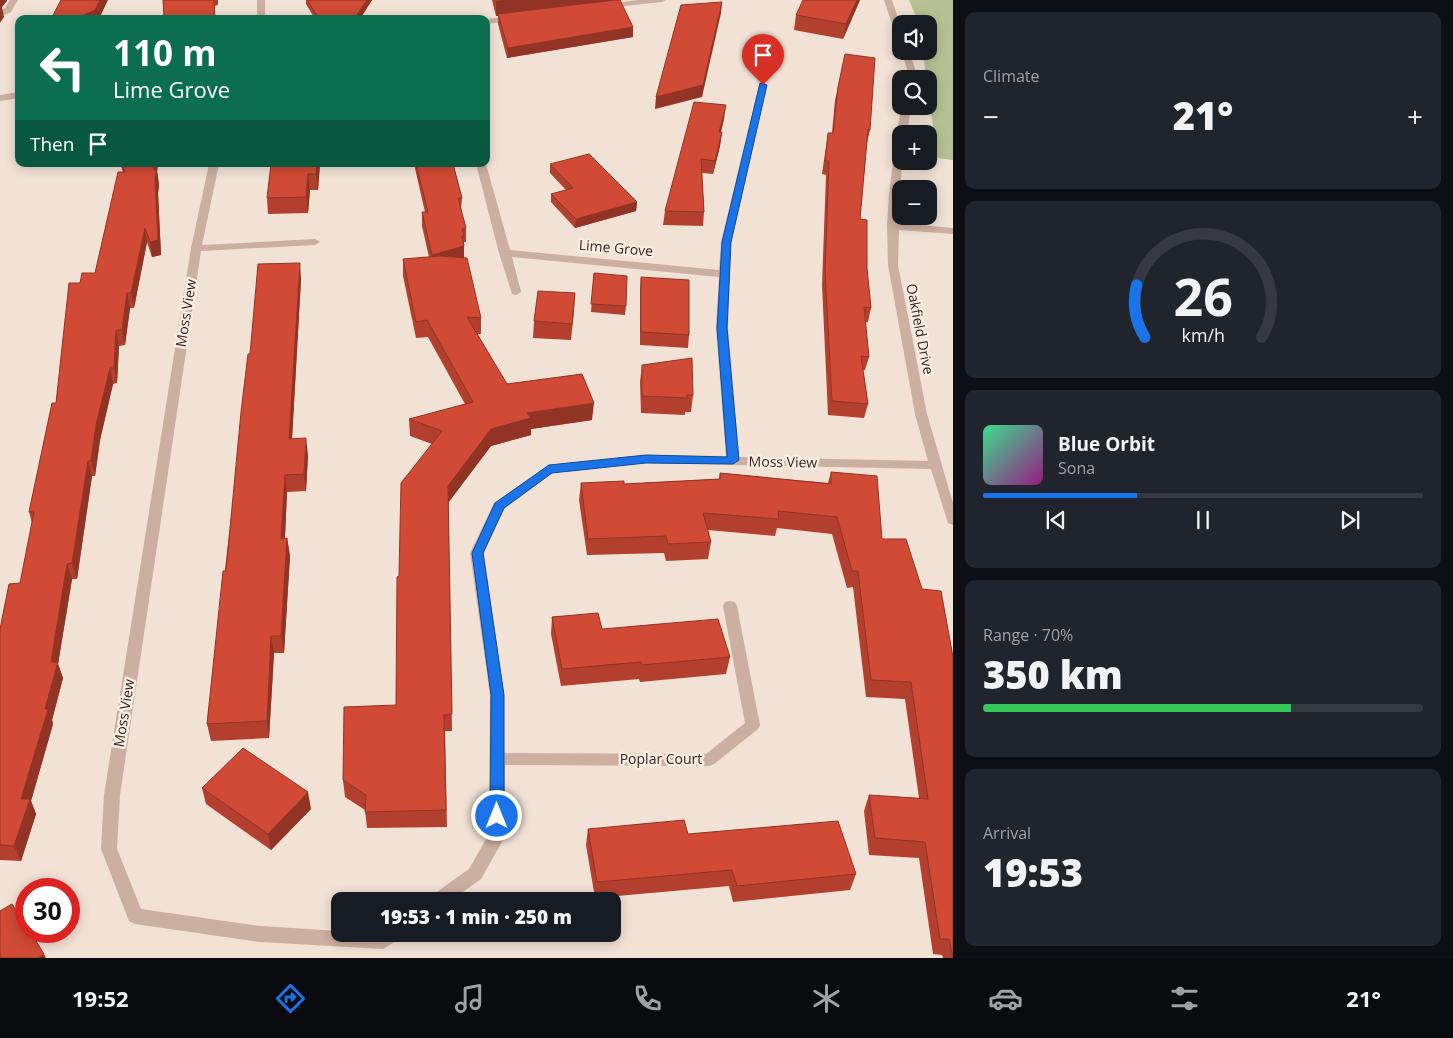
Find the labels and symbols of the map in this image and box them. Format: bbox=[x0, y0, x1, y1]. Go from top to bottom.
pin bbox=[742, 34, 784, 85]
street label: Lime Grove bbox=[578, 235, 654, 260]
street label: Moss View bbox=[171, 277, 200, 348]
street label: Oakfield Drive bbox=[902, 282, 939, 376]
street label: Moss View bbox=[749, 451, 818, 472]
street label: Moss View bbox=[109, 677, 138, 748]
street label: Poplar Court bbox=[620, 749, 702, 768]
position arrow bbox=[470, 789, 522, 841]
speed limit sign: 30 bbox=[15, 878, 80, 943]

